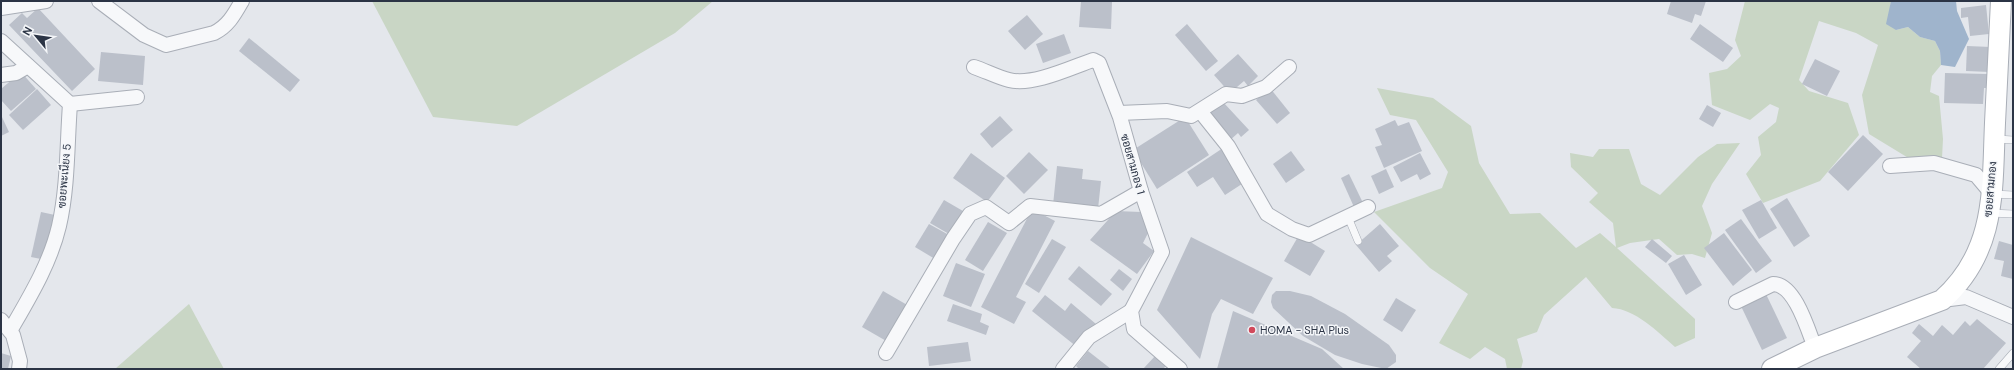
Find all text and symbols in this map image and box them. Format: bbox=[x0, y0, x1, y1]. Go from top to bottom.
north arrow bbox=[16, 16, 56, 56]
text: N bbox=[19, 24, 35, 38]
street label: ซอยสามกอง 1 bbox=[1118, 132, 1148, 196]
street label: ซอยพะเนียง 5 bbox=[53, 143, 74, 209]
street label: ซอยสามกอง bbox=[1981, 161, 1999, 217]
place label: HOMA - SHA Plus bbox=[1260, 323, 1349, 337]
marker: HOMA - SHA Plus bbox=[1247, 325, 1257, 335]

